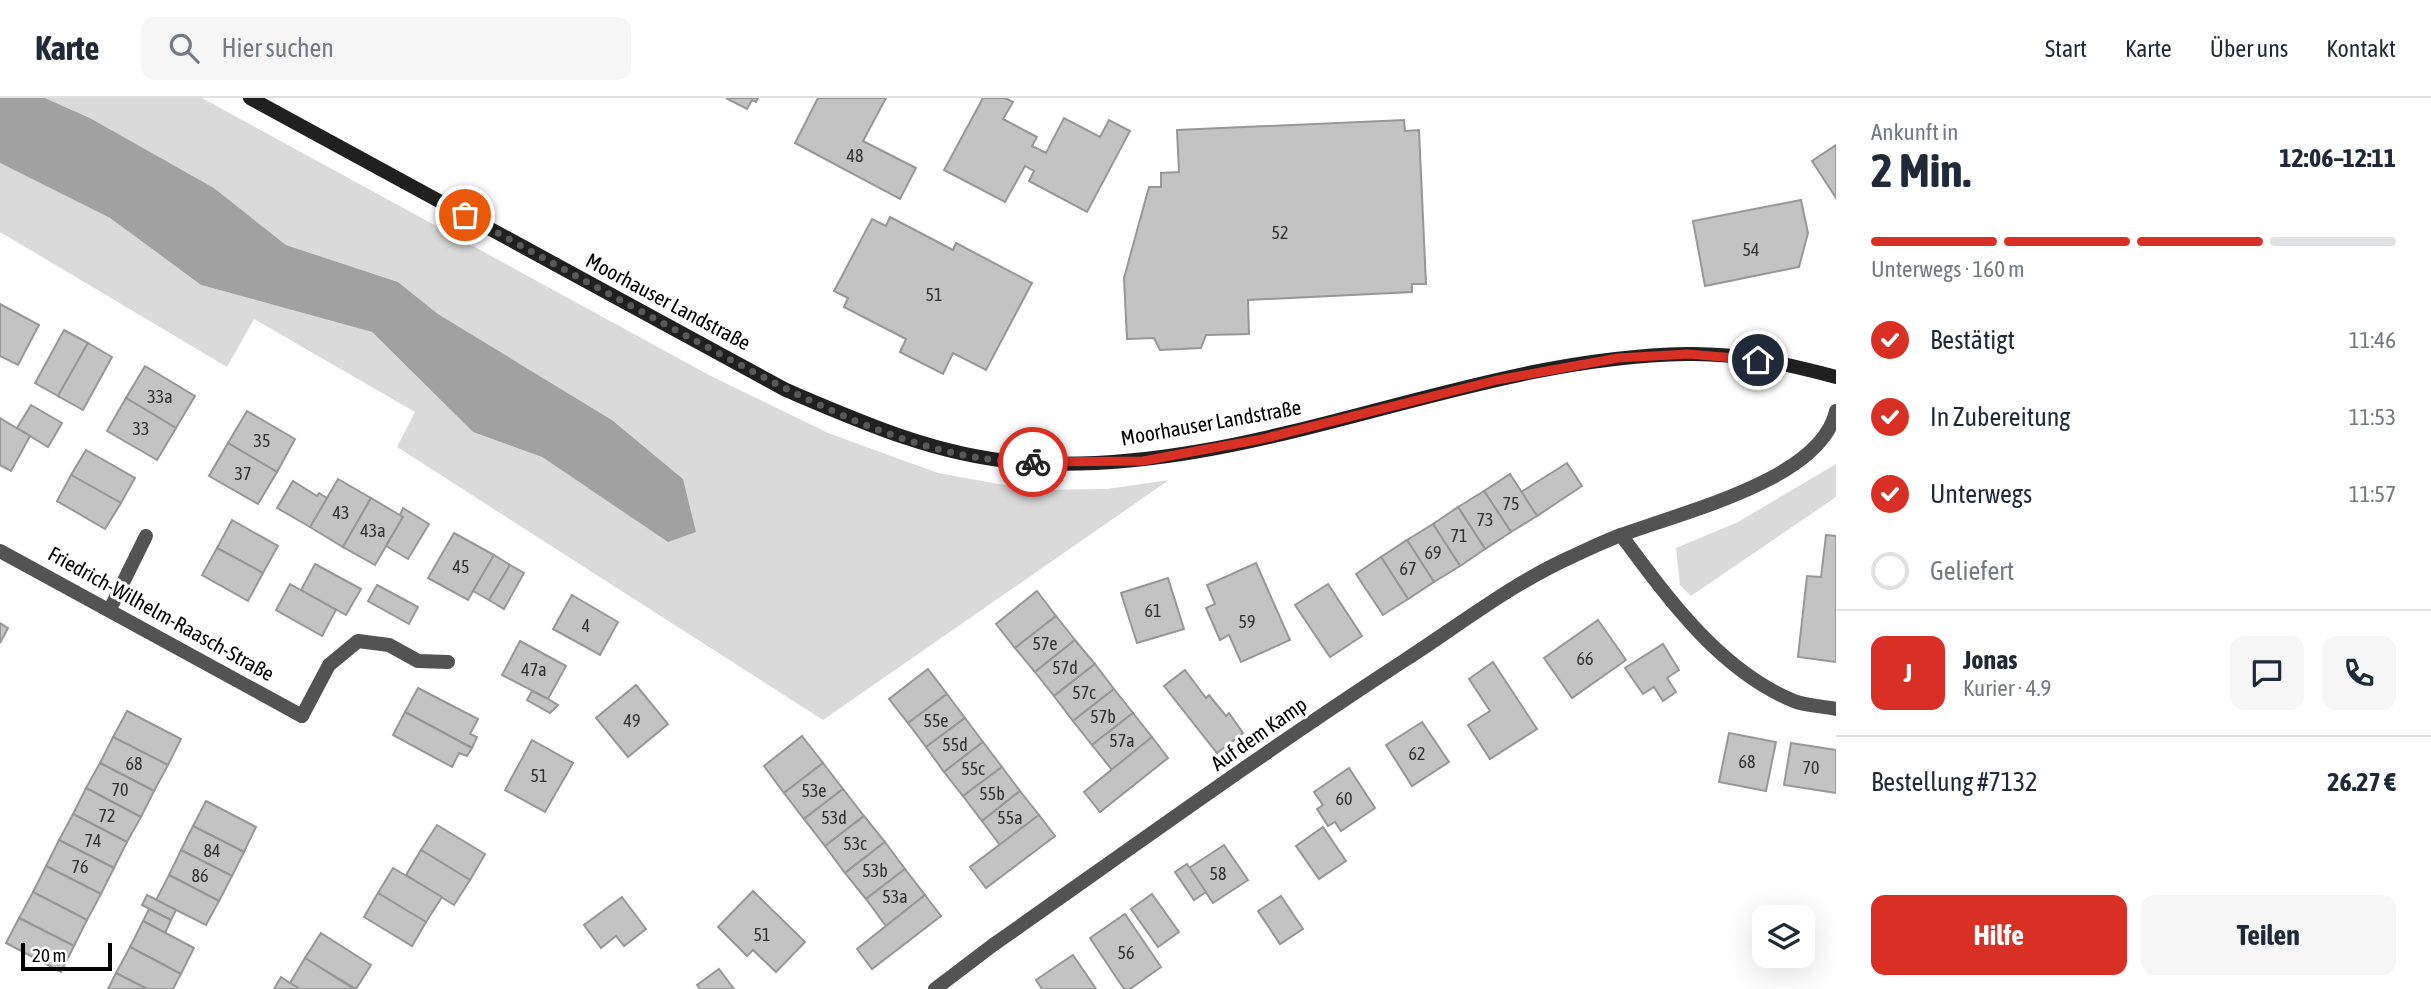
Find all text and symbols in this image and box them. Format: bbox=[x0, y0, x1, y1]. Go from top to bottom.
search box bbox=[141, 17, 631, 80]
text: Karte bbox=[35, 29, 99, 67]
icon: search bbox=[165, 29, 203, 67]
text: Hier suchen bbox=[221, 33, 334, 63]
text: Start bbox=[2045, 35, 2087, 62]
text: Karte bbox=[2125, 35, 2172, 62]
text: Über uns bbox=[2210, 35, 2288, 62]
text: Kontakt bbox=[2326, 35, 2396, 62]
text: Ankunft in bbox=[1871, 119, 1958, 145]
text: 12:06–12:11 bbox=[2279, 143, 2396, 173]
text: 2 Min. bbox=[1871, 144, 1971, 197]
house number: 48 bbox=[847, 145, 863, 166]
pin bbox=[435, 185, 495, 245]
icon: bag bbox=[446, 196, 484, 234]
house number: 52 bbox=[1272, 222, 1288, 243]
house number: 54 bbox=[1743, 239, 1759, 260]
street label: Moorhauser Landstraße bbox=[582, 248, 755, 355]
text: Unterwegs · 160 m bbox=[1871, 256, 2025, 282]
house number: 51 bbox=[926, 284, 942, 305]
icon: check bbox=[1871, 321, 1909, 359]
text: Bestätigt bbox=[1930, 325, 2015, 355]
text: 11:46 bbox=[2349, 327, 2396, 353]
pin bbox=[1728, 330, 1788, 390]
icon: home bbox=[1739, 341, 1777, 379]
house number: 33a bbox=[147, 386, 173, 407]
street label: Moorhauser Landstraße bbox=[1119, 394, 1303, 450]
icon: check bbox=[1871, 398, 1909, 436]
text: In Zubereitung bbox=[1930, 402, 2070, 432]
text: 11:53 bbox=[2349, 404, 2396, 430]
house number: 33 bbox=[133, 418, 149, 439]
courier bbox=[998, 427, 1068, 497]
house number: 35 bbox=[254, 430, 270, 451]
icon: bike bbox=[1014, 443, 1052, 481]
house number: 37 bbox=[235, 463, 251, 484]
icon: check bbox=[1871, 475, 1909, 513]
text: Unterwegs bbox=[1930, 479, 2032, 509]
text: 11:57 bbox=[2349, 481, 2396, 507]
house number: 75 bbox=[1503, 493, 1519, 514]
house number: 43 bbox=[333, 502, 349, 523]
house number: 73 bbox=[1477, 509, 1493, 530]
house number: 43a bbox=[360, 520, 386, 541]
house number: 71 bbox=[1451, 525, 1467, 546]
street label: Friedrich-Wilhelm-Raasch-Straße bbox=[44, 541, 279, 685]
house number: 69 bbox=[1425, 542, 1441, 563]
house number: 45 bbox=[453, 556, 469, 577]
text: Geliefert bbox=[1930, 556, 2014, 586]
house number: 67 bbox=[1400, 558, 1416, 579]
house number: 61 bbox=[1145, 600, 1161, 621]
house number: 59 bbox=[1239, 611, 1255, 632]
house number: 4 bbox=[582, 615, 590, 636]
house number: 57e bbox=[1032, 633, 1058, 654]
button: chat bbox=[2230, 636, 2304, 710]
button: phone bbox=[2322, 636, 2396, 710]
text: Jonas bbox=[1963, 645, 2017, 675]
house number: 66 bbox=[1577, 648, 1593, 669]
house number: 57d bbox=[1052, 657, 1078, 678]
text: J bbox=[1904, 658, 1912, 688]
house number: 47a bbox=[521, 659, 547, 680]
text: Kurier · 4.9 bbox=[1963, 675, 2051, 701]
house number: 57c bbox=[1072, 682, 1096, 703]
street label: Auf dem Kamp bbox=[1206, 691, 1311, 775]
house number: 57b bbox=[1090, 706, 1116, 727]
house number: 49 bbox=[624, 710, 640, 731]
house number: 55e bbox=[923, 710, 949, 731]
house number: 57a bbox=[1109, 730, 1135, 751]
house number: 55d bbox=[942, 734, 968, 755]
house number: 62 bbox=[1409, 743, 1425, 764]
house number: 68 bbox=[1739, 751, 1755, 772]
house number: 68 bbox=[126, 753, 142, 774]
house number: 70 bbox=[1803, 757, 1819, 778]
house number: 55c bbox=[961, 758, 985, 779]
house number: 51 bbox=[531, 765, 547, 786]
text: Bestellung #7132 bbox=[1871, 767, 2037, 797]
text: 26.27 € bbox=[2327, 767, 2396, 797]
house number: 70 bbox=[112, 779, 128, 800]
house number: 53e bbox=[801, 780, 827, 801]
house number: 55b bbox=[979, 783, 1005, 804]
house number: 60 bbox=[1336, 788, 1352, 809]
house number: 72 bbox=[99, 805, 115, 826]
house number: 53d bbox=[821, 807, 847, 828]
house number: 55a bbox=[997, 807, 1023, 828]
house number: 74 bbox=[85, 830, 101, 851]
house number: 53c bbox=[843, 833, 867, 854]
house number: 84 bbox=[204, 840, 220, 861]
house number: 76 bbox=[72, 856, 88, 877]
house number: 53b bbox=[862, 860, 888, 881]
house number: 58 bbox=[1210, 863, 1226, 884]
house number: 86 bbox=[192, 865, 208, 886]
house number: 53a bbox=[882, 886, 908, 907]
button: Hilfe bbox=[1871, 895, 2127, 975]
button: Teilen bbox=[2141, 895, 2396, 975]
map controls bbox=[1752, 905, 1815, 968]
button: layers bbox=[1752, 905, 1815, 968]
house number: 51 bbox=[754, 924, 770, 945]
scale bar bbox=[21, 940, 112, 972]
house number: 56 bbox=[1118, 942, 1134, 963]
text: 20 m bbox=[32, 944, 66, 966]

